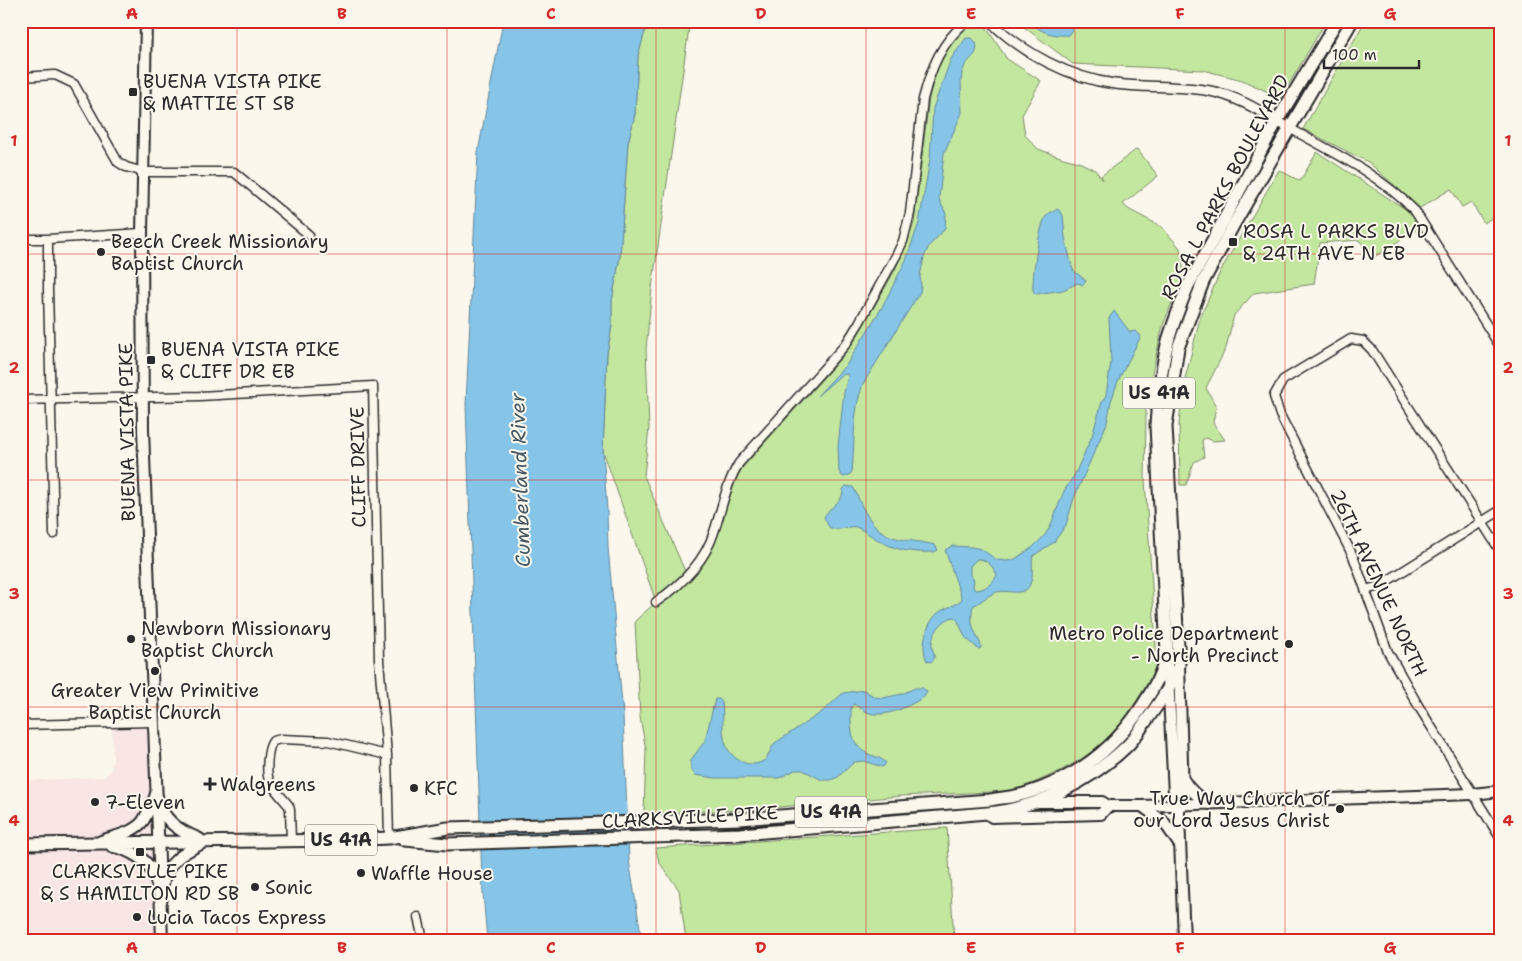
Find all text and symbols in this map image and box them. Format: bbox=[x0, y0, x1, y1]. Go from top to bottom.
text: A bbox=[126, 3, 138, 24]
text: B bbox=[337, 3, 347, 24]
text: C bbox=[546, 3, 556, 24]
text: D bbox=[755, 3, 767, 24]
text: E bbox=[966, 3, 976, 24]
text: F bbox=[1175, 3, 1185, 24]
text: G bbox=[1384, 3, 1397, 24]
scale bar bbox=[1324, 38, 1420, 70]
text: 100 m bbox=[1332, 45, 1377, 65]
place label: BUENA VISTA PIKE & MATTIE ST SB bbox=[143, 69, 322, 116]
street label: ROSA L PARKS BOULEVARD bbox=[1155, 70, 1295, 304]
marker: BUENA VISTA PIKE & MATTIE ST SB bbox=[127, 86, 139, 98]
text: 1 bbox=[10, 130, 18, 151]
text: 1 bbox=[1504, 130, 1512, 151]
place label: ROSA L PARKS BLVD & 24TH AVE N EB bbox=[1243, 219, 1429, 266]
place label: Beech Creek Missionary Baptist Church bbox=[111, 229, 329, 276]
marker: ROSA L PARKS BLVD & 24TH AVE N EB bbox=[1227, 236, 1239, 248]
marker: Beech Creek Missionary Baptist Church bbox=[95, 246, 107, 258]
place label: BUENA VISTA PIKE & CLIFF DR EB bbox=[161, 337, 340, 384]
street label: BUENA VISTA PIKE bbox=[113, 342, 141, 522]
marker: BUENA VISTA PIKE & CLIFF DR EB bbox=[145, 354, 157, 366]
text: 2 bbox=[8, 357, 20, 378]
text: 2 bbox=[1502, 357, 1514, 378]
road number: US 41A bbox=[1123, 378, 1195, 408]
water label: Cumberland River bbox=[504, 392, 536, 568]
street label: CLIFF DRIVE bbox=[344, 406, 372, 528]
street label: 26TH AVENUE NORTH bbox=[1325, 485, 1433, 681]
text: 3 bbox=[8, 583, 20, 604]
text: 3 bbox=[1502, 583, 1514, 604]
place label: Newborn Missionary Baptist Church bbox=[141, 616, 331, 663]
place label: Metro Police Department - North Precinct bbox=[1049, 621, 1279, 668]
marker: Newborn Missionary Baptist Church bbox=[125, 633, 137, 645]
marker: Metro Police Department - North Precinct bbox=[1283, 638, 1295, 650]
marker: Greater View Primitive Baptist Church bbox=[149, 665, 161, 677]
place label: Greater View Primitive Baptist Church bbox=[51, 678, 259, 725]
place label: Walgreens bbox=[220, 772, 316, 797]
place label: KFC bbox=[424, 776, 458, 801]
marker: Walgreens bbox=[204, 778, 216, 790]
marker: KFC bbox=[408, 782, 420, 794]
place label: True Way Church of our Lord Jesus Christ bbox=[1133, 786, 1331, 833]
place label: 7-Eleven bbox=[105, 790, 185, 815]
marker: 7-Eleven bbox=[89, 796, 101, 808]
road number: US 41A bbox=[795, 796, 867, 828]
street label: CLARKSVILLE PIKE bbox=[601, 800, 779, 834]
marker: True Way Church of our Lord Jesus Christ bbox=[1334, 803, 1346, 815]
text: 4 bbox=[8, 810, 20, 831]
text: 4 bbox=[1502, 810, 1514, 831]
road number: US 41A bbox=[305, 824, 377, 856]
marker: CLARKSVILLE PIKE & S HAMILTON RD SB bbox=[134, 846, 146, 858]
place label: CLARKSVILLE PIKE & S HAMILTON RD SB bbox=[41, 859, 239, 906]
place label: Waffle House bbox=[371, 861, 493, 886]
marker: Waffle House bbox=[355, 867, 367, 879]
place label: Sonic bbox=[265, 875, 313, 900]
marker: Sonic bbox=[249, 881, 261, 893]
place label: Lucia Tacos Express bbox=[147, 905, 327, 930]
marker: Lucia Tacos Express bbox=[131, 911, 143, 923]
text: A bbox=[126, 937, 138, 958]
text: B bbox=[337, 937, 347, 958]
text: C bbox=[546, 937, 556, 958]
text: D bbox=[755, 937, 767, 958]
text: E bbox=[966, 937, 976, 958]
text: F bbox=[1175, 937, 1185, 958]
text: G bbox=[1384, 937, 1397, 958]

